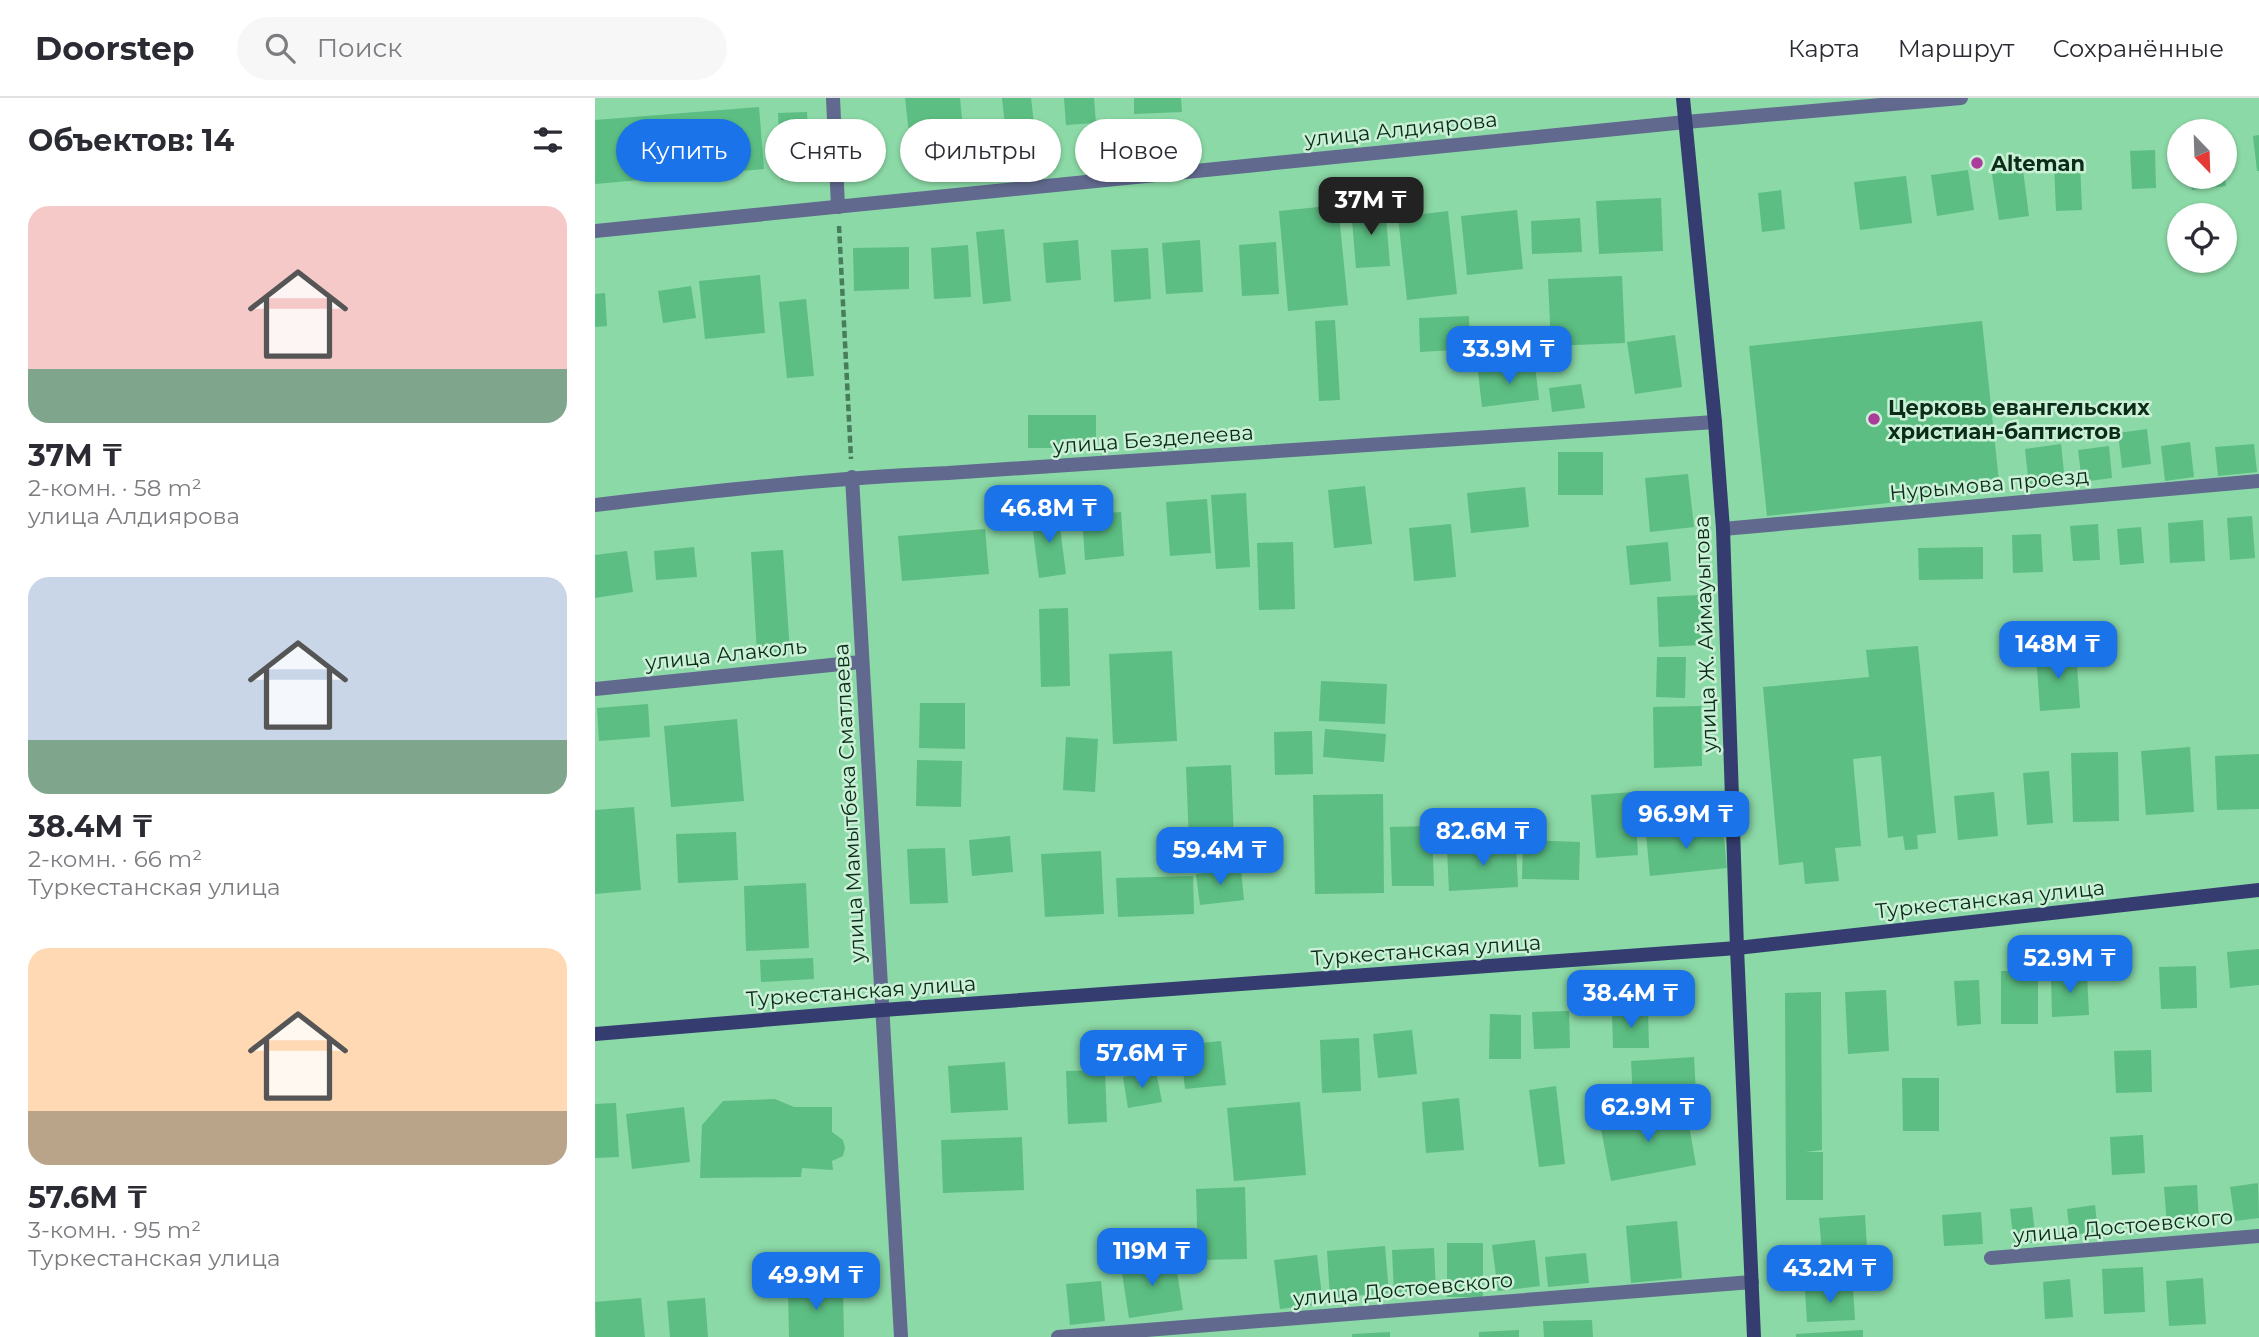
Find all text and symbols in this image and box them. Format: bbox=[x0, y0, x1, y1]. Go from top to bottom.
search box bbox=[237, 17, 727, 80]
text: Doorstep bbox=[35, 28, 195, 68]
icon: search bbox=[261, 29, 299, 67]
text: Поиск bbox=[317, 32, 402, 64]
text: Карта bbox=[1788, 34, 1860, 63]
text: Маршрут bbox=[1898, 34, 2014, 63]
text: Сохранённые bbox=[2052, 34, 2224, 63]
street label: улица Алдиярова bbox=[1302, 106, 1499, 152]
chip: Купить bbox=[616, 119, 751, 182]
chip: Снять bbox=[765, 119, 886, 182]
chip: Фильтры bbox=[900, 119, 1061, 182]
chip: Новое bbox=[1075, 119, 1202, 182]
north arrow bbox=[2167, 119, 2237, 189]
map controls bbox=[2167, 119, 2237, 273]
icon: filters bbox=[529, 121, 567, 159]
text: Объектов: 14 bbox=[28, 122, 234, 159]
place label: Alteman bbox=[1990, 151, 2085, 176]
marker: Alteman bbox=[1969, 155, 1985, 171]
pin: 37M ₸ bbox=[1322, 178, 1420, 237]
text: 37M ₸ bbox=[1335, 186, 1407, 214]
button: locate bbox=[2167, 203, 2237, 273]
icon: home bbox=[235, 251, 361, 377]
pin: 33.9M ₸ bbox=[1444, 327, 1574, 386]
text: 33.9M ₸ bbox=[1462, 335, 1556, 363]
place label: Церковь евангельских христиан-баптистов bbox=[1888, 395, 2150, 444]
marker: Церковь евангельских христиан-баптистов bbox=[1866, 411, 1882, 427]
street label: улица Безделеева bbox=[1051, 420, 1254, 459]
text: 37M ₸ bbox=[28, 437, 123, 474]
street label: Нурымова проезд bbox=[1888, 463, 2090, 505]
text: 2-комн. · 58 m² bbox=[28, 474, 202, 502]
pin: 46.8M ₸ bbox=[984, 486, 1114, 545]
text: 46.8M ₸ bbox=[1000, 494, 1098, 522]
text: улица Алдиярова bbox=[28, 502, 240, 530]
street label: улица Ж. Аймауытова bbox=[1688, 515, 1722, 754]
icon: home bbox=[235, 622, 361, 748]
pin: 148M ₸ bbox=[2001, 622, 2115, 681]
text: 148M ₸ bbox=[2015, 630, 2101, 658]
street label: улица Алаколь bbox=[643, 633, 808, 675]
street label: улица Мамытбека Сматлаева bbox=[828, 643, 870, 964]
pin: 96.9M ₸ bbox=[1621, 792, 1751, 851]
text: 96.9M ₸ bbox=[1638, 800, 1734, 828]
text: 38.4M ₸ bbox=[28, 808, 153, 845]
pin: 82.6M ₸ bbox=[1418, 808, 1548, 868]
text: 82.6M ₸ bbox=[1436, 817, 1530, 845]
pin: 59.4M ₸ bbox=[1155, 828, 1285, 887]
text: 59.4M ₸ bbox=[1172, 836, 1268, 864]
text: 2-комн. · 66 m² bbox=[28, 845, 202, 873]
text: Туркестанская улица bbox=[28, 873, 280, 901]
street label: Туркестанская улица bbox=[1874, 875, 2106, 923]
street label: Туркестанская улица bbox=[1310, 929, 1542, 971]
pin: 52.9M ₸ bbox=[2005, 936, 2135, 995]
text: 52.9M ₸ bbox=[2023, 944, 2117, 972]
street label: Туркестанская улица bbox=[745, 970, 977, 1012]
pin: 38.4M ₸ bbox=[1566, 970, 1696, 1030]
text: 38.4M ₸ bbox=[1583, 979, 1679, 1007]
icon: home bbox=[235, 993, 361, 1119]
pin: 57.6M ₸ bbox=[1077, 1030, 1207, 1090]
text: 57.6M ₸ bbox=[1096, 1039, 1188, 1067]
pin: 62.9M ₸ bbox=[1583, 1084, 1713, 1144]
text: 62.9M ₸ bbox=[1601, 1093, 1695, 1121]
text: 57.6M ₸ bbox=[28, 1179, 148, 1216]
street label: улица Достоевского bbox=[2011, 1204, 2234, 1248]
text: 3-комн. · 95 m² bbox=[28, 1216, 201, 1244]
pin: 119M ₸ bbox=[1095, 1228, 1209, 1288]
text: 119M ₸ bbox=[1113, 1237, 1191, 1265]
text: Туркестанская улица bbox=[28, 1244, 280, 1272]
pin: 43.2M ₸ bbox=[1765, 1246, 1895, 1305]
pin: 49.9M ₸ bbox=[751, 1252, 881, 1312]
text: 43.2M ₸ bbox=[1783, 1254, 1877, 1282]
text: 49.9M ₸ bbox=[768, 1261, 864, 1289]
street label: улица Достоевского bbox=[1291, 1267, 1514, 1311]

